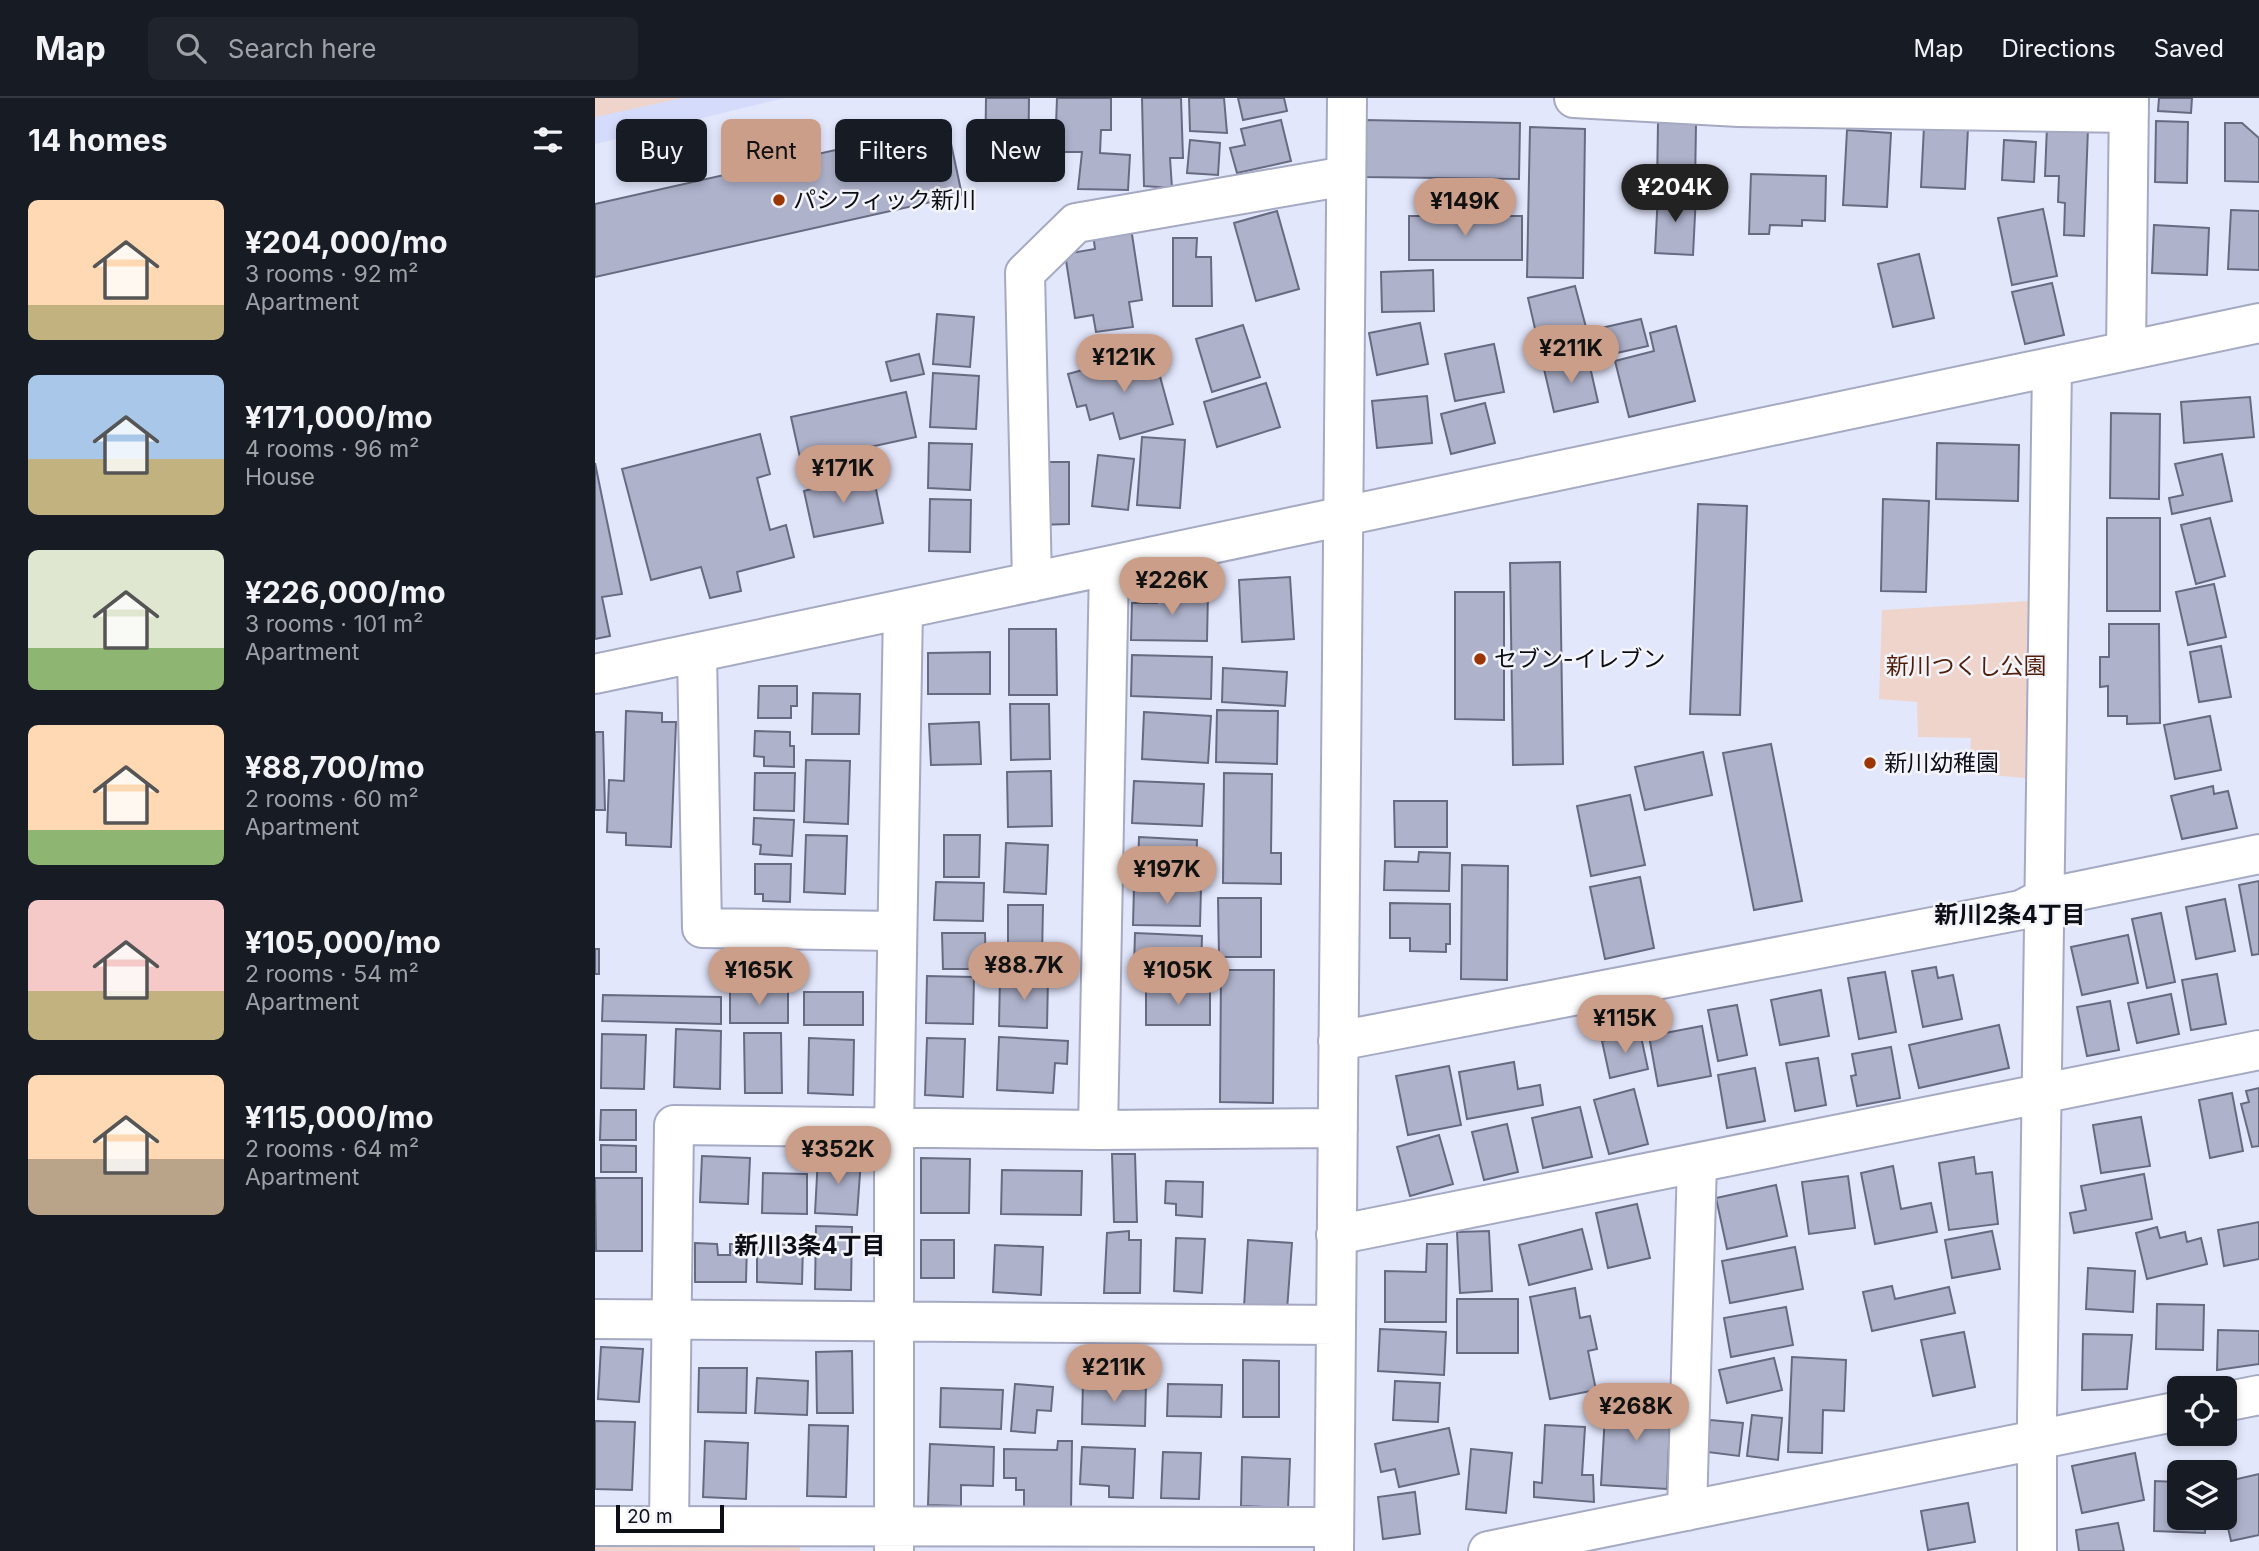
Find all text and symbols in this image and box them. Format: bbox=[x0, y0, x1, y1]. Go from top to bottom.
search box bbox=[148, 17, 638, 80]
text: Map bbox=[35, 28, 106, 68]
icon: search bbox=[172, 29, 210, 67]
text: Search here bbox=[228, 33, 376, 64]
text: Map bbox=[1914, 34, 1963, 63]
text: Directions bbox=[2001, 34, 2116, 63]
text: Saved bbox=[2154, 34, 2224, 63]
chip: Buy bbox=[616, 119, 707, 182]
chip: Rent bbox=[721, 119, 821, 182]
chip: Filters bbox=[835, 119, 952, 182]
chip: New bbox=[966, 119, 1065, 182]
icon: filters bbox=[529, 121, 567, 159]
text: 14 homes bbox=[28, 122, 167, 158]
pin: ¥204K bbox=[1626, 164, 1724, 224]
text: ¥204K bbox=[1637, 173, 1713, 201]
pin: ¥149K bbox=[1416, 178, 1514, 238]
place label: パシフィック新川 bbox=[793, 186, 977, 214]
text: ¥149K bbox=[1430, 187, 1500, 215]
marker: パシフィック新川 bbox=[771, 192, 787, 208]
text: ¥204,000/mo bbox=[245, 224, 448, 260]
icon: home bbox=[84, 228, 168, 312]
text: 3 rooms · 92 m² bbox=[245, 260, 418, 288]
text: Apartment bbox=[245, 288, 359, 316]
pin: ¥211K bbox=[1522, 326, 1620, 385]
pin: ¥121K bbox=[1075, 334, 1173, 394]
text: ¥211K bbox=[1539, 334, 1603, 362]
text: ¥121K bbox=[1092, 343, 1156, 371]
text: ¥171,000/mo bbox=[245, 399, 433, 435]
icon: home bbox=[84, 403, 168, 487]
text: 4 rooms · 96 m² bbox=[245, 435, 419, 463]
pin: ¥171K bbox=[794, 446, 892, 505]
text: ¥171K bbox=[812, 454, 874, 482]
text: House bbox=[245, 463, 315, 491]
pin: ¥226K bbox=[1123, 558, 1221, 617]
text: ¥226K bbox=[1135, 566, 1209, 594]
text: ¥226,000/mo bbox=[245, 574, 446, 610]
icon: home bbox=[84, 578, 168, 662]
text: 3 rooms · 101 m² bbox=[245, 610, 423, 638]
text: Apartment bbox=[245, 638, 359, 666]
place label: セブン-イレブン bbox=[1494, 645, 1666, 673]
marker: セブン-イレブン bbox=[1472, 651, 1488, 667]
park label: 新川つくし公園 bbox=[1886, 652, 2047, 680]
text: ¥88,700/mo bbox=[245, 749, 425, 785]
place label: 新川幼稚園 bbox=[1884, 749, 1999, 777]
icon: home bbox=[84, 753, 168, 837]
marker: 新川幼稚園 bbox=[1862, 755, 1878, 771]
text: 2 rooms · 60 m² bbox=[245, 785, 419, 813]
text: Apartment bbox=[245, 813, 359, 841]
pin: ¥197K bbox=[1118, 846, 1216, 906]
text: ¥197K bbox=[1133, 855, 1201, 883]
district label: 新川2条4丁目 bbox=[1934, 900, 2086, 929]
text: ¥105,000/mo bbox=[245, 924, 441, 960]
icon: home bbox=[84, 928, 168, 1012]
pin: ¥88.7K bbox=[967, 942, 1081, 1002]
pin: ¥165K bbox=[710, 948, 808, 1007]
pin: ¥105K bbox=[1129, 948, 1227, 1007]
text: ¥88.7K bbox=[984, 951, 1064, 979]
text: ¥165K bbox=[724, 956, 794, 984]
text: ¥105K bbox=[1143, 956, 1213, 984]
text: 2 rooms · 54 m² bbox=[245, 960, 419, 988]
text: Apartment bbox=[245, 988, 359, 1016]
pin: ¥115K bbox=[1576, 996, 1674, 1055]
text: ¥115K bbox=[1593, 1004, 1657, 1032]
text: ¥115,000/mo bbox=[245, 1099, 434, 1135]
icon: home bbox=[84, 1103, 168, 1187]
pin: ¥352K bbox=[789, 1126, 887, 1186]
text: 2 rooms · 64 m² bbox=[245, 1135, 419, 1163]
text: ¥352K bbox=[801, 1135, 875, 1163]
text: Apartment bbox=[245, 1163, 359, 1191]
district label: 新川3条4丁目 bbox=[734, 1231, 886, 1260]
pin: ¥211K bbox=[1065, 1344, 1163, 1404]
text: ¥211K bbox=[1082, 1353, 1146, 1381]
map controls bbox=[2167, 1376, 2237, 1530]
button: locate bbox=[2167, 1376, 2237, 1446]
pin: ¥268K bbox=[1587, 1384, 1685, 1443]
text: ¥268K bbox=[1599, 1392, 1673, 1420]
button: layers bbox=[2167, 1460, 2237, 1530]
scale bar bbox=[616, 1502, 725, 1534]
text: 20 m bbox=[627, 1505, 673, 1528]

